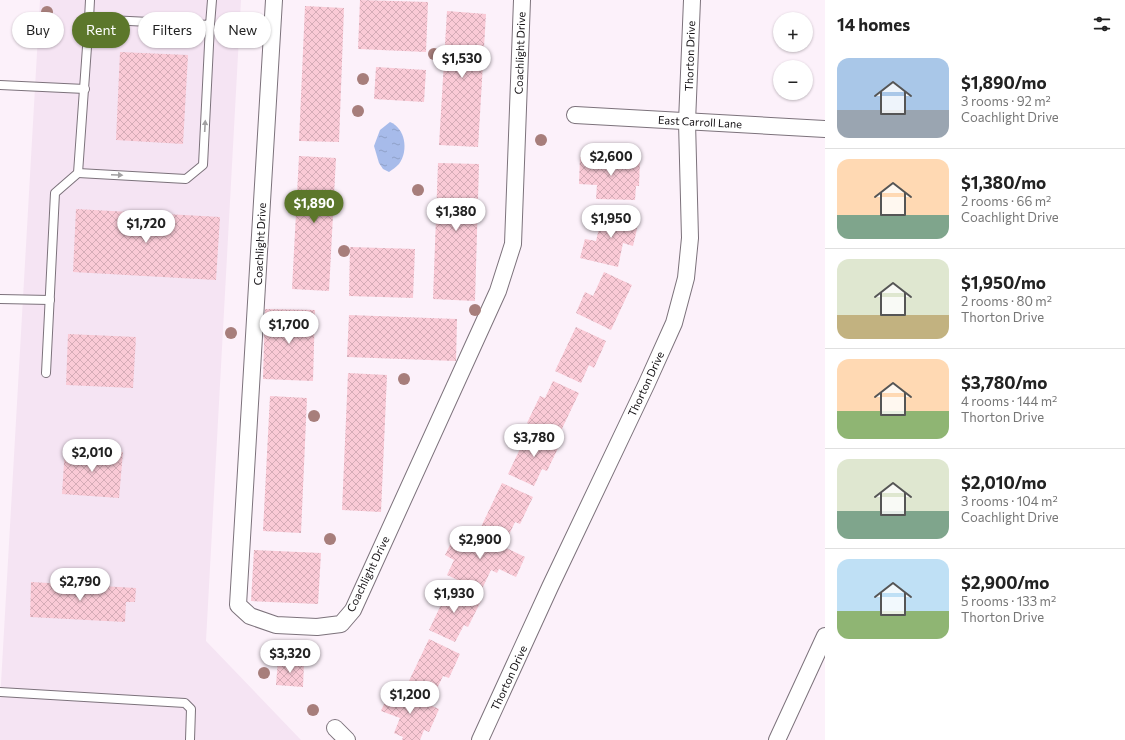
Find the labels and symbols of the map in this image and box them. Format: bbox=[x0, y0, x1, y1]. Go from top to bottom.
street label: Coachlight Drive bbox=[512, 11, 527, 95]
street label: Thorton Drive bbox=[682, 20, 697, 91]
pin: $1,530 bbox=[429, 45, 495, 79]
street label: East Carroll Lane bbox=[658, 113, 743, 130]
one-way arrow bbox=[202, 119, 208, 132]
pin: $2,600 bbox=[578, 143, 644, 177]
one-way arrow bbox=[111, 172, 123, 179]
pin: $1,890 bbox=[281, 190, 347, 224]
pin: $1,380 bbox=[423, 198, 489, 232]
street label: Coachlight Drive bbox=[251, 202, 268, 286]
pin: $1,950 bbox=[578, 205, 644, 239]
pin: $1,720 bbox=[113, 210, 179, 244]
pin: $1,700 bbox=[256, 311, 322, 345]
street label: Thorton Drive bbox=[625, 349, 666, 418]
pin: $3,780 bbox=[501, 424, 567, 458]
pin: $2,010 bbox=[59, 439, 125, 473]
pin: $2,900 bbox=[447, 526, 513, 560]
street label: Coachlight Drive bbox=[344, 534, 392, 614]
pin: $2,790 bbox=[47, 568, 113, 602]
pin: $1,930 bbox=[421, 580, 487, 614]
pin: $3,320 bbox=[257, 640, 323, 674]
street label: Thorton Drive bbox=[488, 643, 529, 712]
pin: $1,200 bbox=[377, 681, 443, 715]

